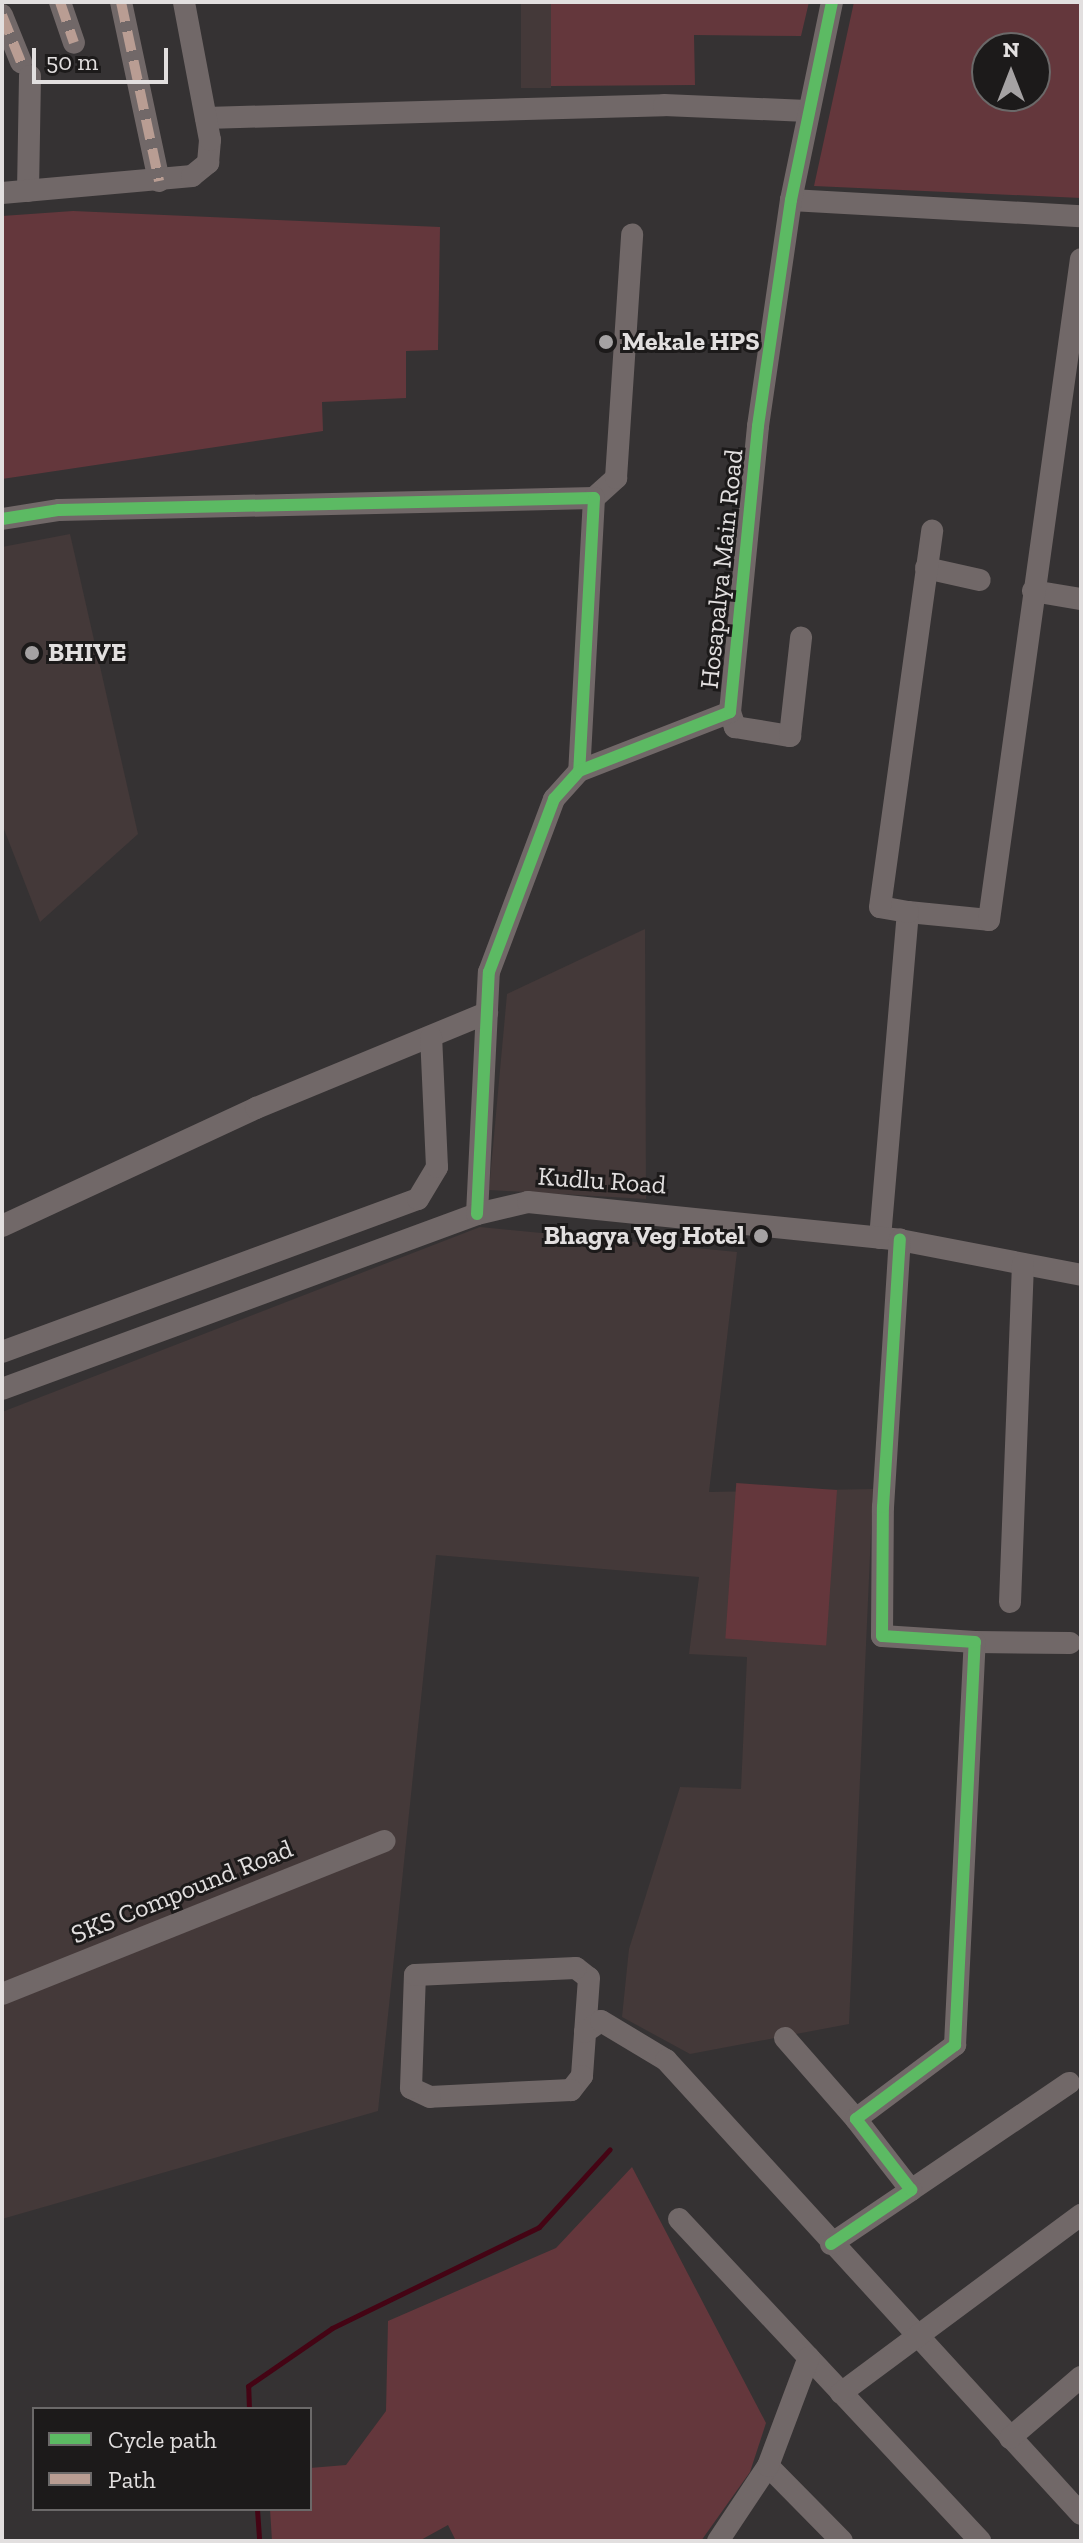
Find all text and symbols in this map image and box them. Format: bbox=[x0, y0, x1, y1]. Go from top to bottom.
scale bar bbox=[36, 32, 172, 82]
north arrow bbox=[971, 32, 1051, 112]
text: N bbox=[1003, 36, 1019, 63]
text: 50 m bbox=[46, 47, 98, 76]
place label: Mekale HPS bbox=[622, 326, 760, 358]
marker: Mekale HPS bbox=[597, 333, 615, 351]
street label: Hosapalya Main Road bbox=[694, 448, 750, 690]
place label: BHIVE bbox=[48, 637, 126, 669]
marker: BHIVE bbox=[23, 644, 41, 662]
street label: Kudlu Road bbox=[537, 1161, 667, 1201]
place label: Bhagya Veg Hotel bbox=[543, 1220, 745, 1252]
marker: Bhagya Veg Hotel bbox=[752, 1227, 770, 1245]
street label: SKS Compound Road bbox=[67, 1833, 297, 1951]
legend bbox=[32, 2407, 312, 2511]
text: Cycle path bbox=[108, 2425, 217, 2454]
text: Path bbox=[108, 2465, 156, 2494]

